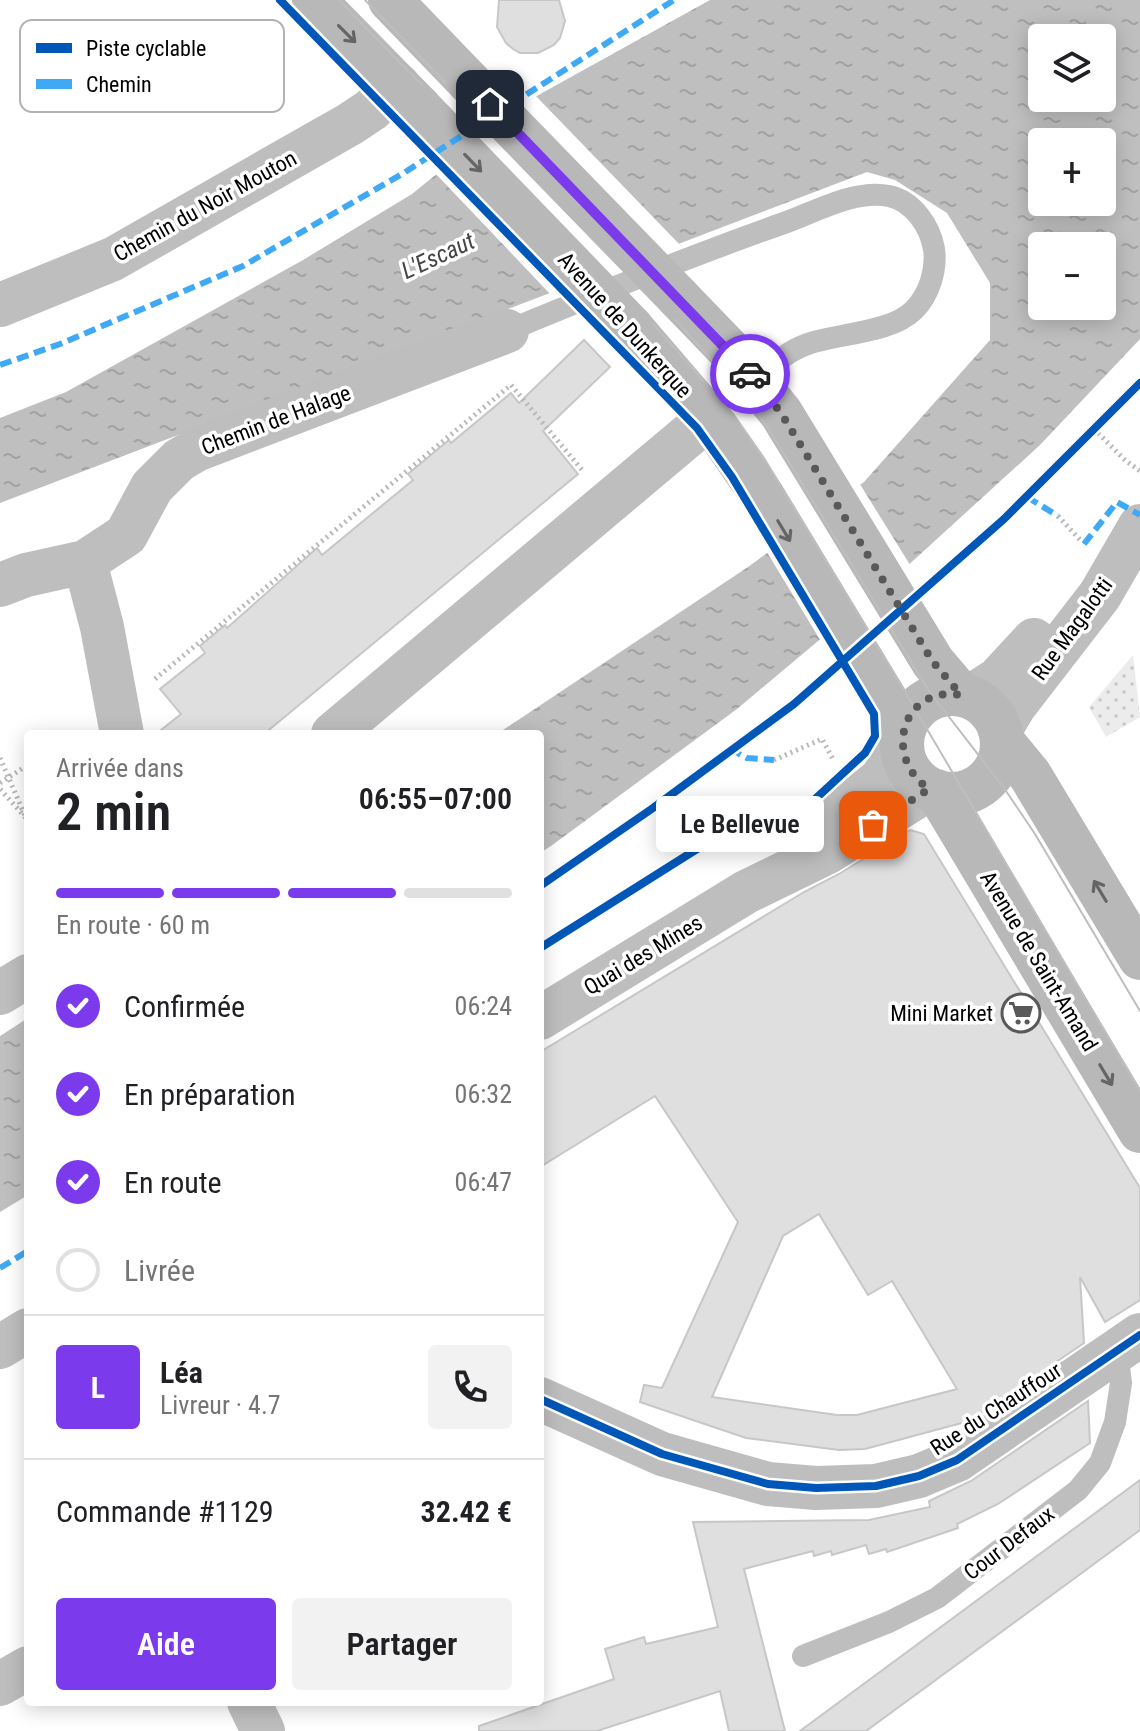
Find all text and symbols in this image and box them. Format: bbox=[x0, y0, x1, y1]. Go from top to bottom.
legend bbox=[20, 20, 284, 112]
one-way arrow bbox=[337, 24, 356, 43]
map controls bbox=[1028, 24, 1116, 320]
button: layers bbox=[1028, 24, 1116, 112]
text: Piste cyclable bbox=[86, 36, 206, 61]
pin bbox=[456, 70, 524, 138]
text: Chemin bbox=[86, 72, 152, 97]
icon: home bbox=[468, 82, 512, 126]
button: + bbox=[1028, 128, 1116, 216]
street label: Chemin du Noir Mouton bbox=[109, 145, 301, 267]
one-way arrow bbox=[464, 153, 483, 173]
water label: L'Escaut bbox=[397, 227, 479, 285]
button: − bbox=[1028, 232, 1116, 320]
street label: Avenue de Dunkerque bbox=[553, 247, 697, 403]
courier bbox=[710, 334, 790, 414]
icon: car bbox=[728, 352, 772, 396]
street label: Chemin de Halage bbox=[198, 380, 354, 460]
one-way arrow bbox=[777, 519, 793, 542]
street label: Rue Magalotti bbox=[1027, 573, 1117, 685]
text: Arrivée dans bbox=[56, 753, 184, 783]
text: 06:55–07:00 bbox=[359, 781, 512, 816]
text: 2 min bbox=[56, 782, 171, 843]
pin bbox=[839, 791, 907, 859]
callout: Le Bellevue bbox=[657, 797, 825, 853]
icon: bag bbox=[851, 803, 895, 847]
text: Le Bellevue bbox=[680, 809, 800, 839]
street label: Avenue de Saint-Amand bbox=[975, 866, 1103, 1056]
one-way arrow bbox=[1092, 880, 1108, 903]
text: En route · 60 m bbox=[56, 910, 210, 940]
street label: Quai des Mines bbox=[579, 910, 707, 1000]
icon: check bbox=[56, 984, 100, 1028]
text: Confirmée bbox=[124, 989, 245, 1024]
text: 06:24 bbox=[455, 991, 512, 1021]
supermarket icon: Mini Market bbox=[1000, 992, 1042, 1034]
place label: Mini Market bbox=[890, 1001, 993, 1026]
one-way arrow bbox=[1099, 1063, 1115, 1086]
icon: check bbox=[56, 1072, 100, 1116]
text: En préparation bbox=[124, 1077, 296, 1112]
text: 06:32 bbox=[455, 1079, 512, 1109]
icon: check bbox=[56, 1160, 100, 1204]
text: En route bbox=[124, 1165, 222, 1200]
text: 06:47 bbox=[455, 1167, 512, 1197]
text: Livrée bbox=[124, 1253, 195, 1288]
button: phone bbox=[428, 1345, 512, 1429]
text: Léa bbox=[160, 1355, 203, 1390]
street label: Rue du Chauffour bbox=[926, 1357, 1066, 1461]
text: L bbox=[91, 1370, 105, 1405]
text: Livreur · 4.7 bbox=[160, 1390, 281, 1420]
text: Commande #1129 bbox=[56, 1494, 274, 1529]
text: 32.42 € bbox=[421, 1494, 512, 1529]
street label: Cour Defaux bbox=[959, 1501, 1059, 1585]
button: Aide bbox=[56, 1598, 276, 1690]
button: Partager bbox=[292, 1598, 512, 1690]

